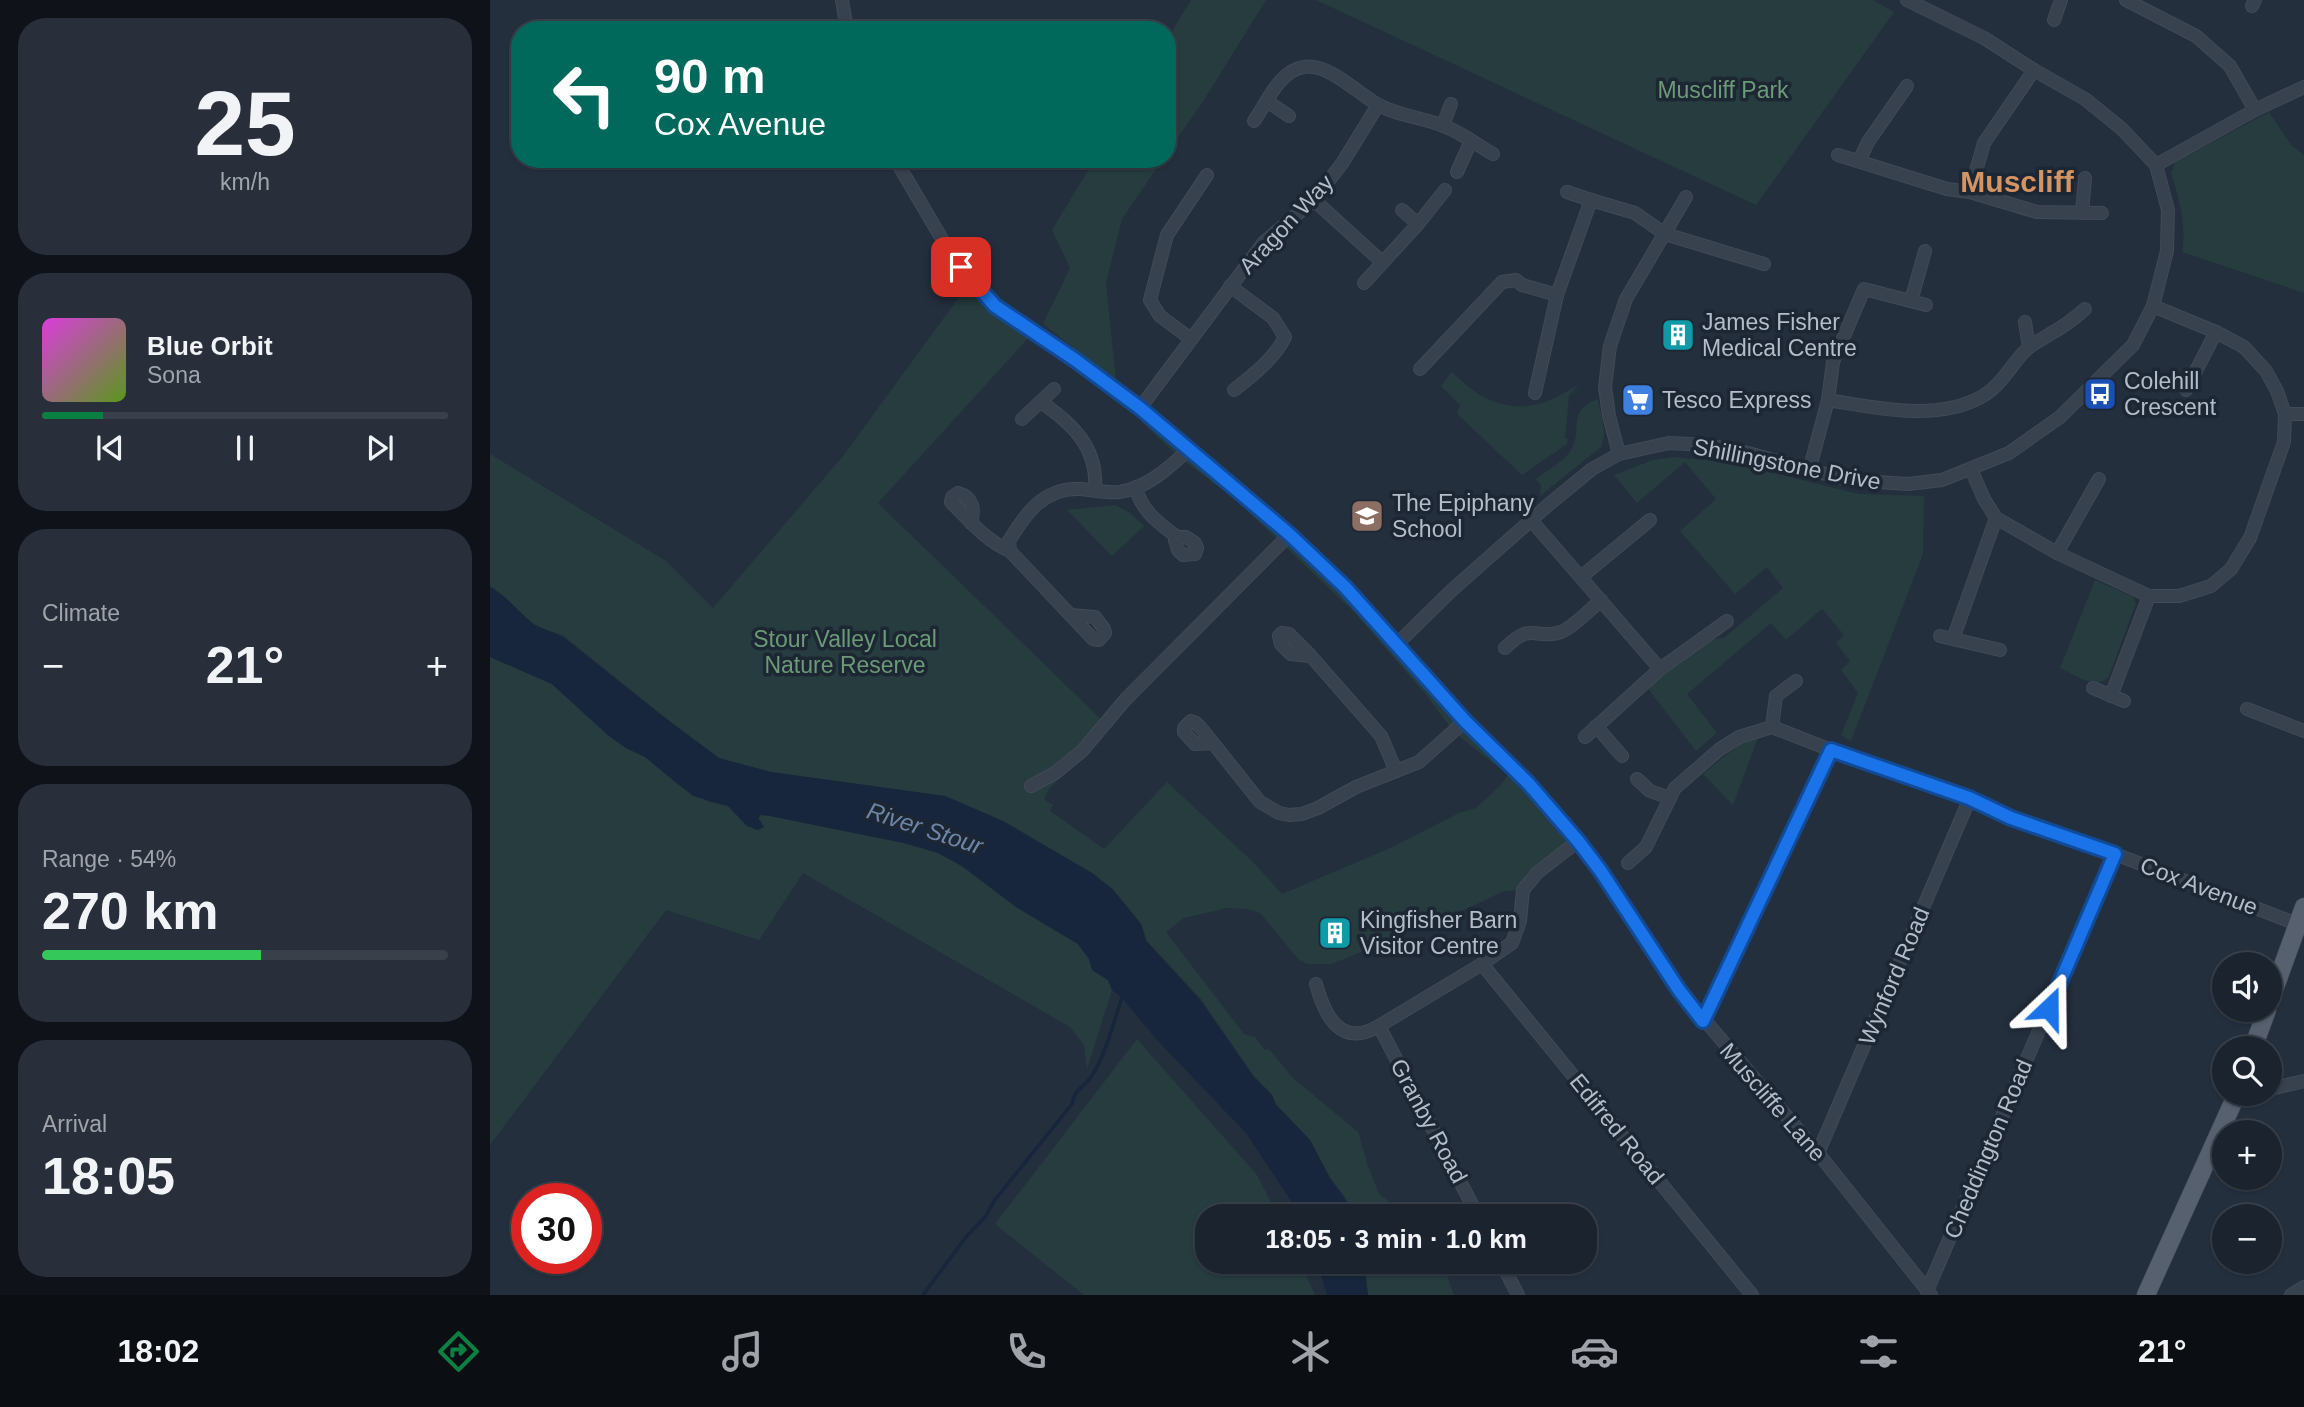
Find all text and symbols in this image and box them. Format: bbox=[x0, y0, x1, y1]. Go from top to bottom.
icon: left bbox=[539, 49, 630, 140]
text: 90 m bbox=[654, 49, 766, 103]
text: 25 bbox=[194, 73, 296, 174]
park label: Muscliff Park bbox=[1657, 77, 1789, 103]
text: Cox Avenue bbox=[654, 106, 826, 142]
district label: Muscliff bbox=[1960, 165, 2075, 198]
text: km/h bbox=[220, 169, 270, 195]
street label: Aragon Way bbox=[1234, 169, 1339, 279]
pin bbox=[931, 237, 991, 297]
icon: arrive bbox=[942, 248, 980, 286]
place label: James Fisher Medical Centre bbox=[1702, 309, 1857, 361]
building icon: James Fisher Medical Centre bbox=[1659, 316, 1697, 354]
text: Blue Orbit bbox=[147, 331, 273, 361]
text: Sona bbox=[147, 362, 201, 388]
place label: Colehill Crescent bbox=[2124, 368, 2217, 420]
bus stop icon: Colehill Crescent bbox=[2081, 375, 2119, 413]
supermarket icon: Tesco Express bbox=[1619, 381, 1657, 419]
place label: Tesco Express bbox=[1662, 387, 1812, 413]
icon: previous bbox=[91, 429, 129, 467]
icon: pause bbox=[226, 429, 264, 467]
icon: next bbox=[361, 429, 399, 467]
street label: Shillingstone Drive bbox=[1691, 433, 1883, 495]
place label: The Epiphany School bbox=[1392, 490, 1534, 542]
school or university icon: The Epiphany School bbox=[1348, 497, 1386, 535]
text: Climate bbox=[42, 600, 120, 626]
park label: Stour Valley Local Nature Reserve bbox=[753, 626, 937, 678]
text: 21° bbox=[206, 636, 284, 694]
text: − bbox=[42, 645, 64, 687]
text: + bbox=[426, 645, 448, 687]
water label: River Stour bbox=[864, 797, 987, 860]
text: Range · 54% bbox=[42, 846, 176, 872]
street label: Cox Avenue bbox=[2137, 852, 2261, 920]
text: 270 km bbox=[42, 882, 218, 940]
street label: Wynford Road bbox=[1853, 903, 1935, 1049]
place label: Kingfisher Barn Visitor Centre bbox=[1360, 907, 1517, 959]
building icon: Kingfisher Barn Visitor Centre bbox=[1316, 914, 1354, 952]
map controls bbox=[2212, 952, 2282, 1274]
button: sound bbox=[2212, 952, 2282, 1022]
position arrow bbox=[2012, 971, 2086, 1045]
button: search bbox=[2212, 1036, 2282, 1106]
street label: Muscliffe Lane bbox=[1715, 1038, 1831, 1166]
street label: Granby Road bbox=[1385, 1054, 1473, 1188]
street label: Cheddington Road bbox=[1939, 1056, 2037, 1242]
street label: Edifred Road bbox=[1565, 1069, 1669, 1189]
text: Arrival bbox=[42, 1111, 107, 1137]
button: + bbox=[2212, 1120, 2282, 1190]
text: 18:05 bbox=[42, 1147, 175, 1205]
speed limit sign: 30 bbox=[511, 1183, 602, 1274]
button: − bbox=[2212, 1204, 2282, 1274]
text: 18:05 · 3 min · 1.0 km bbox=[1265, 1224, 1527, 1254]
icon: directions bbox=[434, 1327, 483, 1376]
icon: music bbox=[718, 1327, 767, 1376]
icon: phone bbox=[1002, 1327, 1051, 1376]
icon: climate bbox=[1286, 1327, 1335, 1376]
icon: car bbox=[1570, 1327, 1619, 1376]
icon: filters bbox=[1854, 1327, 1903, 1376]
text: 18:02 bbox=[117, 1333, 199, 1369]
text: 21° bbox=[2138, 1333, 2187, 1369]

